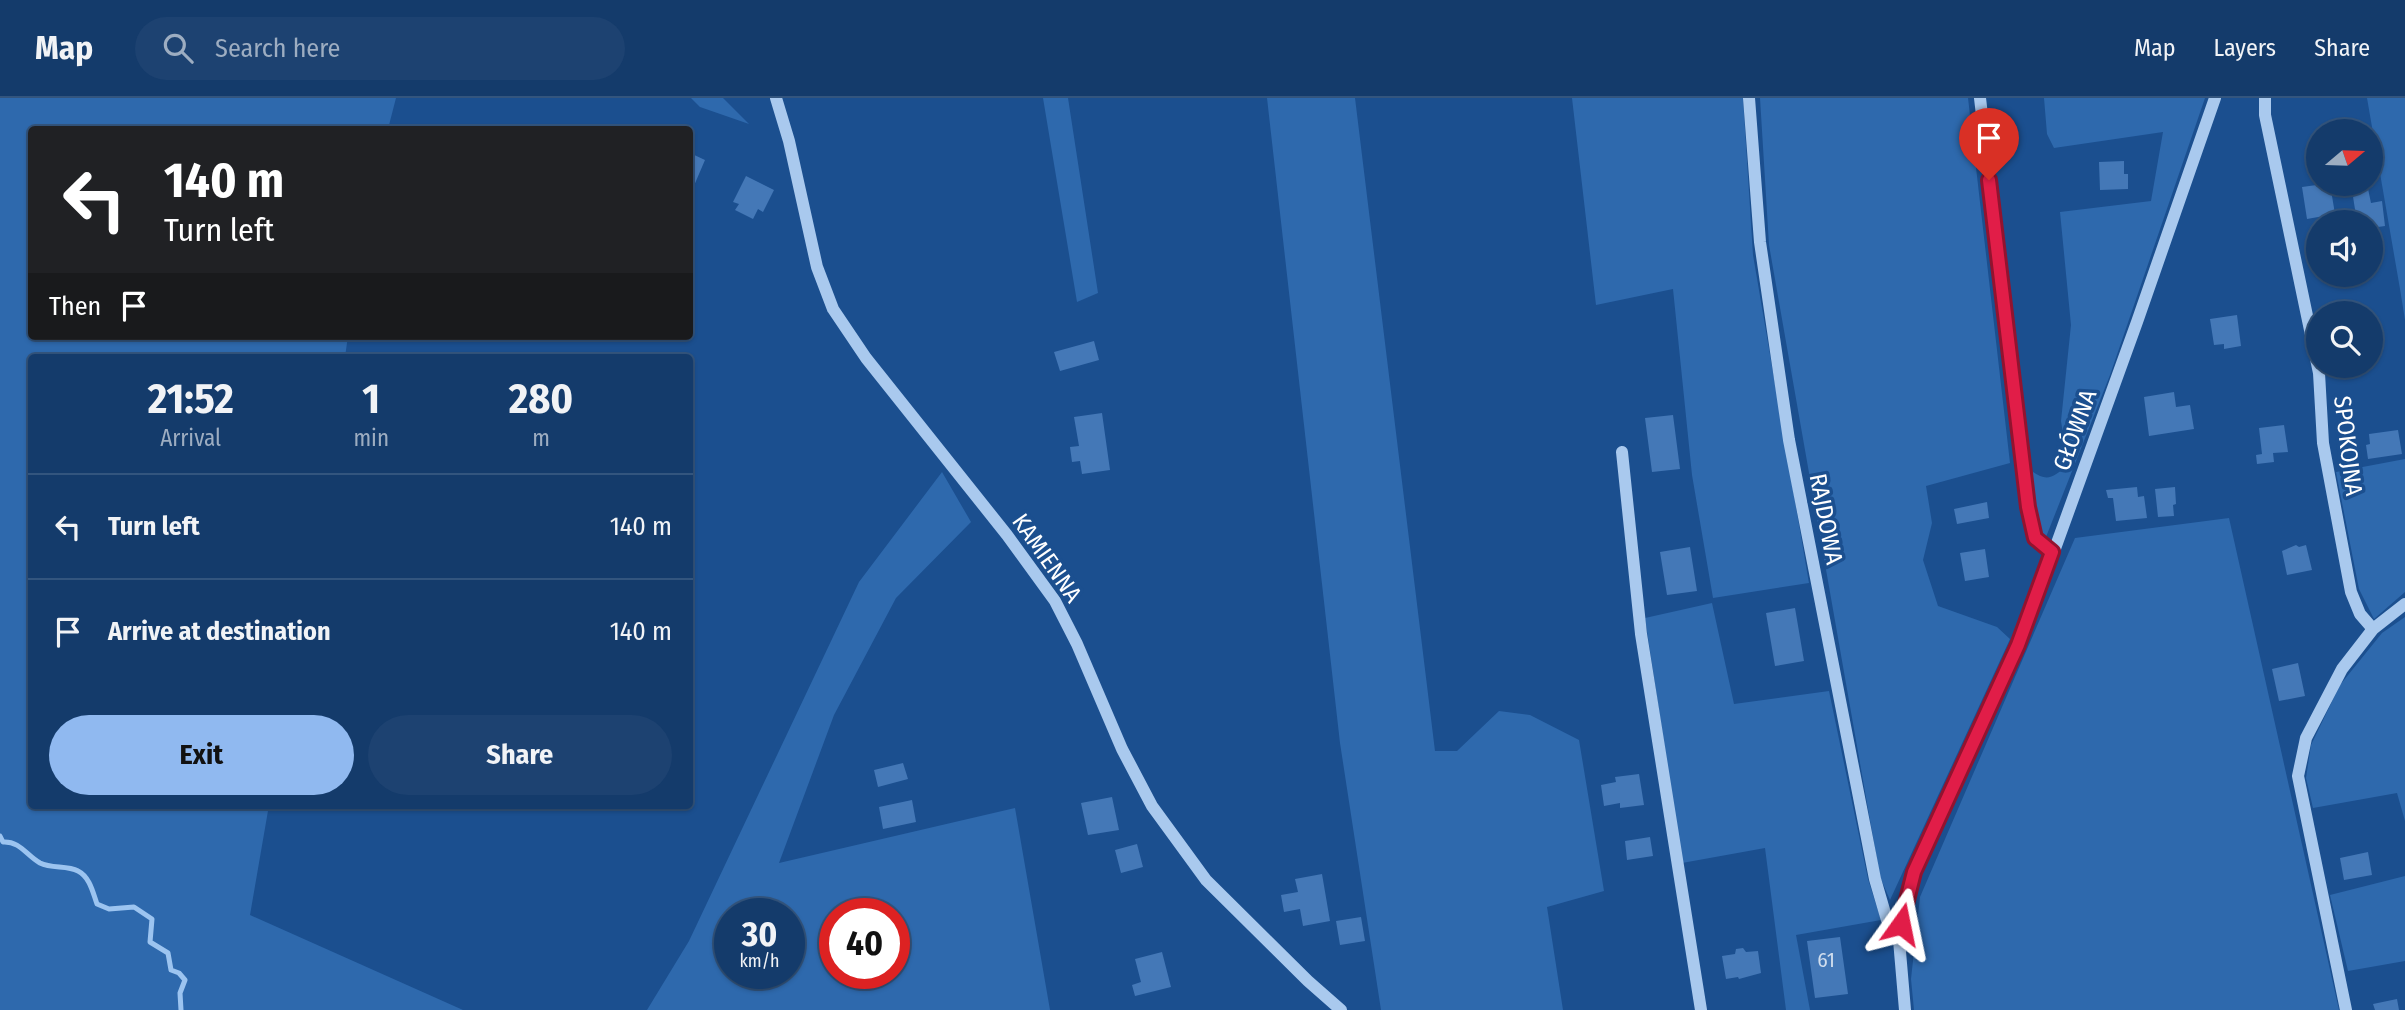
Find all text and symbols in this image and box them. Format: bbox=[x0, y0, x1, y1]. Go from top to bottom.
search box bbox=[135, 17, 625, 80]
text: Map bbox=[35, 28, 93, 68]
icon: search bbox=[159, 29, 197, 67]
text: Search here bbox=[215, 33, 340, 64]
text: Map bbox=[2134, 34, 2176, 62]
text: Layers bbox=[2214, 34, 2276, 62]
text: Share bbox=[2314, 34, 2370, 62]
pin bbox=[1959, 108, 2019, 180]
icon: arrive bbox=[1970, 119, 2008, 157]
north arrow bbox=[2306, 119, 2384, 196]
map controls bbox=[2306, 119, 2383, 378]
text: 140 m bbox=[164, 151, 284, 210]
icon: left bbox=[49, 154, 140, 245]
button: sound bbox=[2306, 210, 2383, 287]
text: Turn left bbox=[164, 211, 274, 249]
icon: arrive bbox=[115, 287, 153, 325]
text: Then bbox=[49, 291, 101, 322]
button: search bbox=[2306, 301, 2383, 378]
text: 21:52 bbox=[148, 374, 234, 424]
text: 1 bbox=[362, 374, 380, 424]
text: 280 bbox=[509, 374, 573, 424]
street label: GŁÓWNA bbox=[2047, 385, 2103, 474]
street label: SPOKOJNA bbox=[2328, 394, 2368, 498]
text: Arrival bbox=[160, 424, 221, 452]
text: min bbox=[353, 424, 389, 452]
text: m bbox=[532, 424, 550, 452]
street label: RAJDOWA bbox=[1803, 471, 1849, 567]
icon: left bbox=[49, 508, 87, 546]
street label: KAMIENNA bbox=[1006, 508, 1088, 608]
text: Turn left bbox=[108, 511, 200, 542]
text: 140 m bbox=[610, 511, 672, 542]
icon: arrive bbox=[49, 613, 87, 651]
text: Arrive at destination bbox=[108, 616, 331, 647]
text: 140 m bbox=[610, 616, 672, 647]
button: Exit bbox=[49, 715, 354, 795]
button: Share bbox=[368, 715, 672, 795]
position arrow bbox=[1864, 887, 1938, 961]
speed limit sign: 40 bbox=[819, 898, 910, 989]
text: 30 bbox=[742, 913, 777, 955]
house number: 61 bbox=[1817, 947, 1835, 973]
text: km/h bbox=[739, 950, 780, 972]

